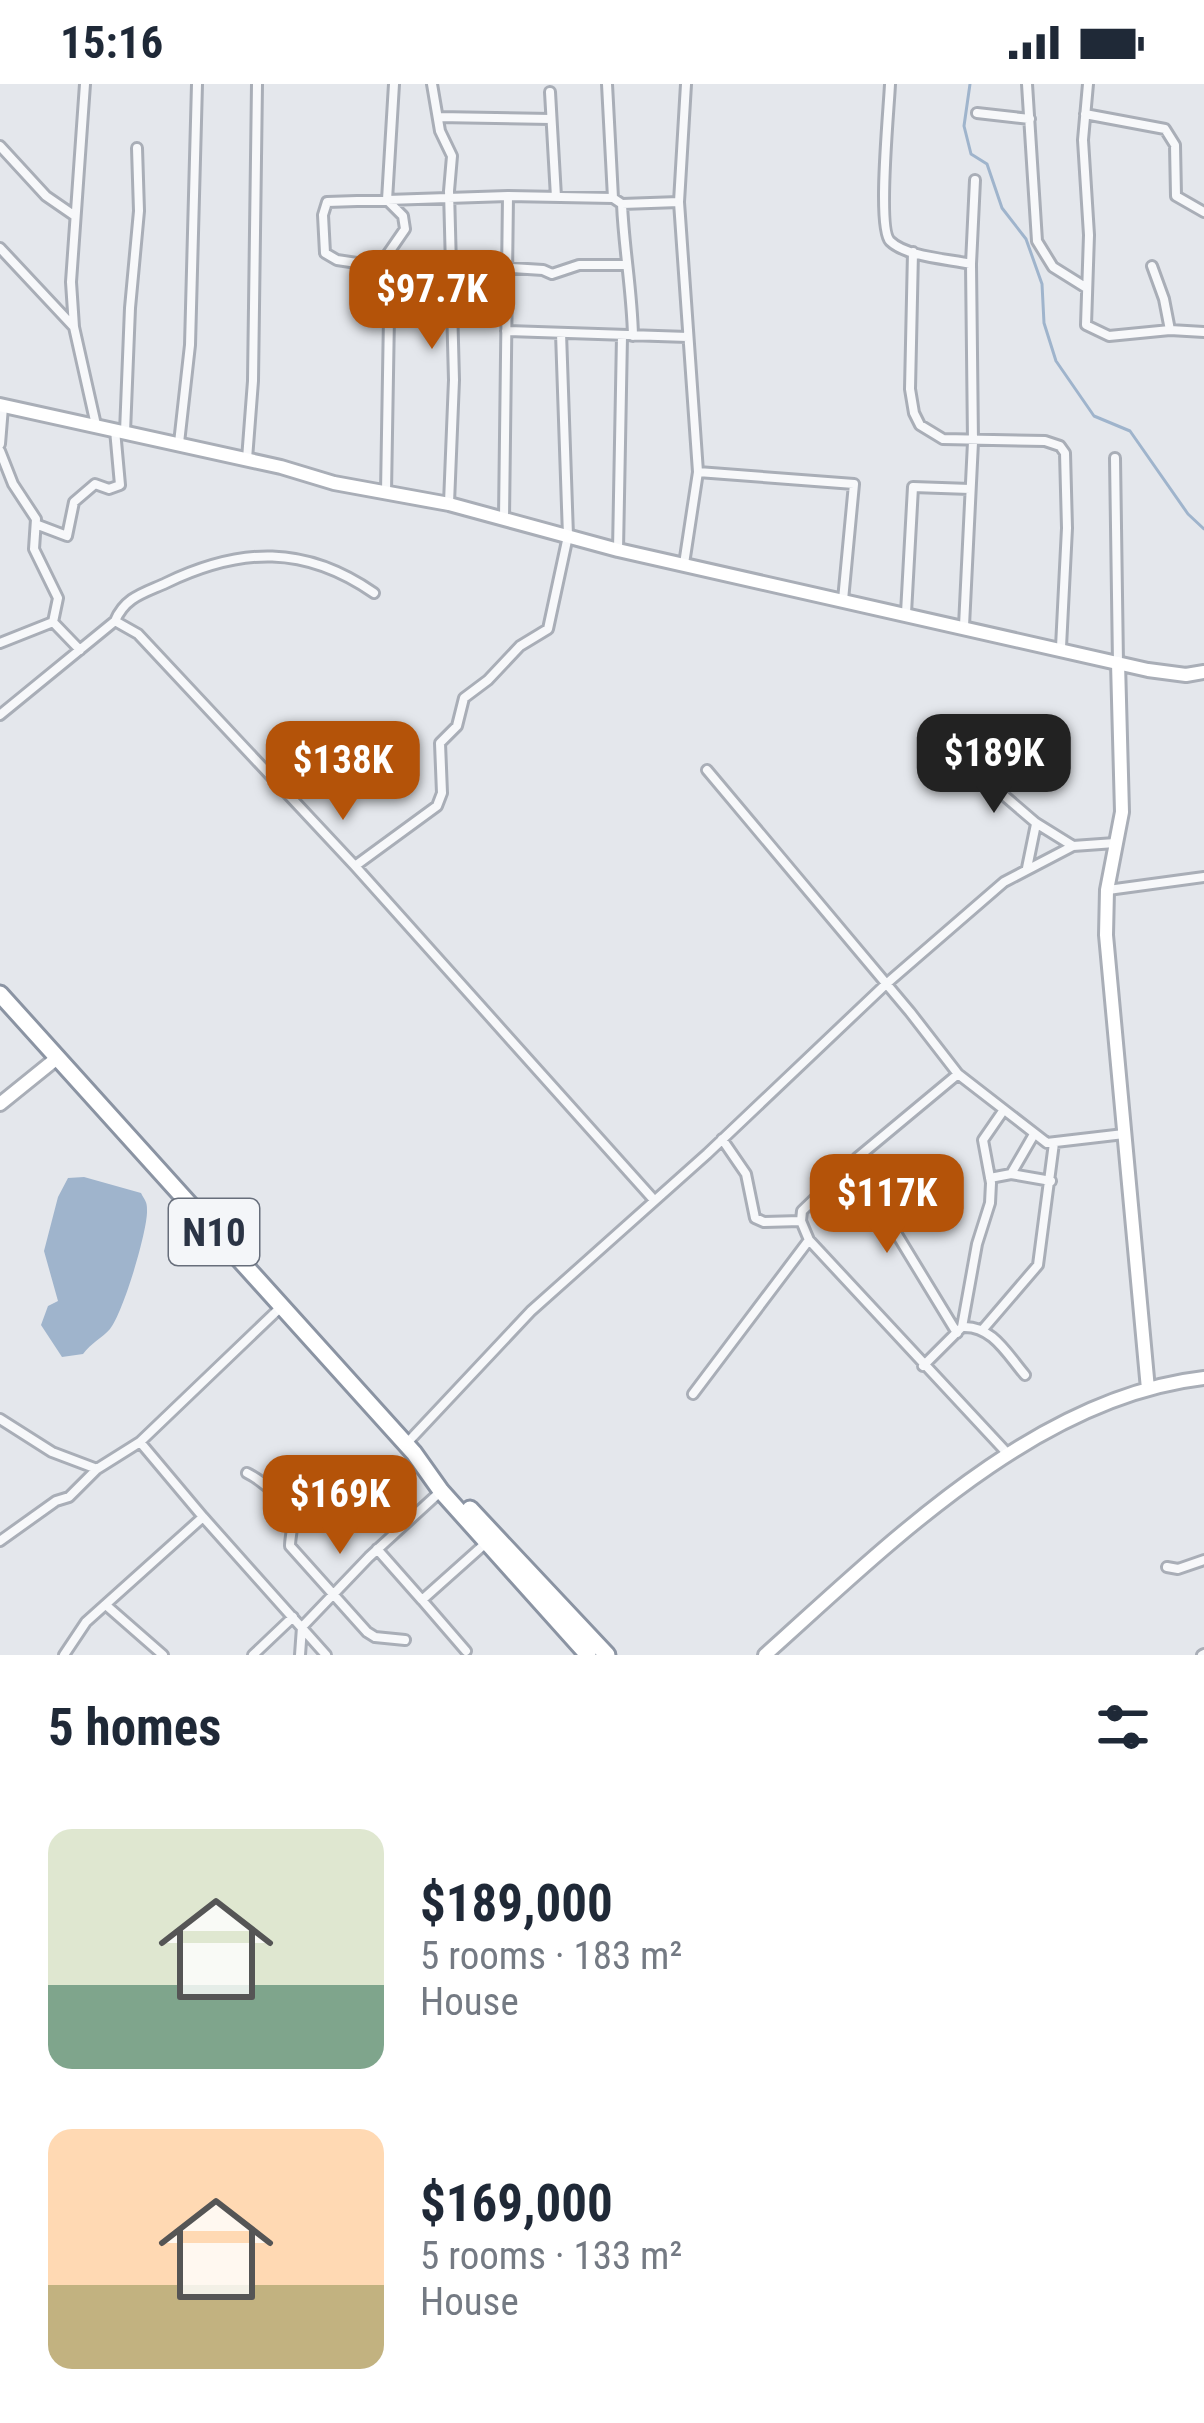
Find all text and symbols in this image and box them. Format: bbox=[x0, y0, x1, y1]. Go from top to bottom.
text: 15:16 bbox=[60, 16, 163, 69]
pin: $97.7K bbox=[334, 250, 530, 352]
text: $97.7K bbox=[376, 266, 488, 312]
pin: $189K bbox=[910, 714, 1078, 816]
pin: $138K bbox=[259, 721, 427, 823]
text: $189K bbox=[944, 730, 1044, 776]
text: $138K bbox=[293, 737, 393, 783]
pin: $117K bbox=[803, 1154, 971, 1256]
text: $117K bbox=[837, 1170, 937, 1216]
road number: N10 bbox=[169, 1199, 259, 1265]
pin: $169K bbox=[256, 1455, 424, 1557]
text: $169K bbox=[290, 1471, 390, 1517]
icon: filters bbox=[1090, 1694, 1156, 1760]
text: 5 homes bbox=[48, 1698, 221, 1757]
text: $189,000 bbox=[420, 1874, 613, 1933]
icon: home bbox=[144, 1877, 288, 2021]
text: 5 rooms · 183 m² bbox=[420, 1933, 682, 1979]
text: House bbox=[420, 1979, 519, 2025]
text: $169,000 bbox=[420, 2174, 613, 2233]
icon: home bbox=[144, 2177, 288, 2321]
text: 5 rooms · 133 m² bbox=[420, 2233, 682, 2279]
text: House bbox=[420, 2279, 519, 2325]

